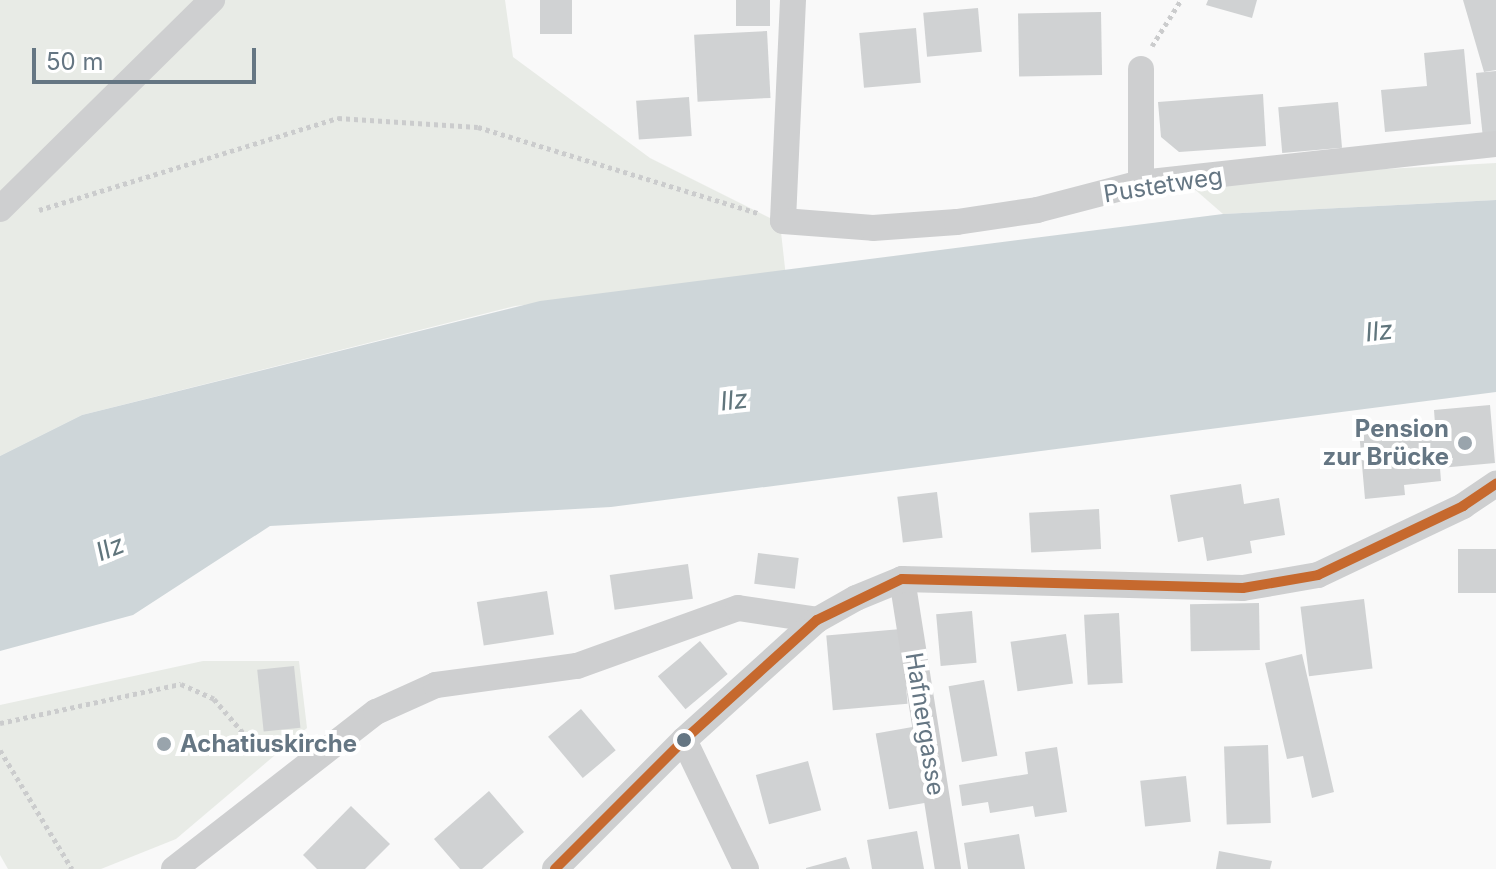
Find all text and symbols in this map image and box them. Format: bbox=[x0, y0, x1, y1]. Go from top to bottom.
scale bar bbox=[36, 32, 260, 82]
text: 50 m bbox=[46, 47, 104, 76]
street label: Pustetweg bbox=[1102, 161, 1224, 209]
water label: Ilz bbox=[1364, 314, 1394, 348]
water label: Ilz bbox=[719, 383, 749, 417]
place label: Pension zur Brücke bbox=[1322, 415, 1449, 471]
marker: Pension zur Brücke bbox=[1456, 434, 1474, 452]
water label: Ilz bbox=[91, 528, 129, 568]
street label: Hafnergasse bbox=[899, 650, 951, 798]
place label: Achatiuskirche bbox=[180, 730, 357, 758]
unlabelled marker bbox=[676, 732, 692, 748]
marker: Achatiuskirche bbox=[155, 735, 173, 753]

